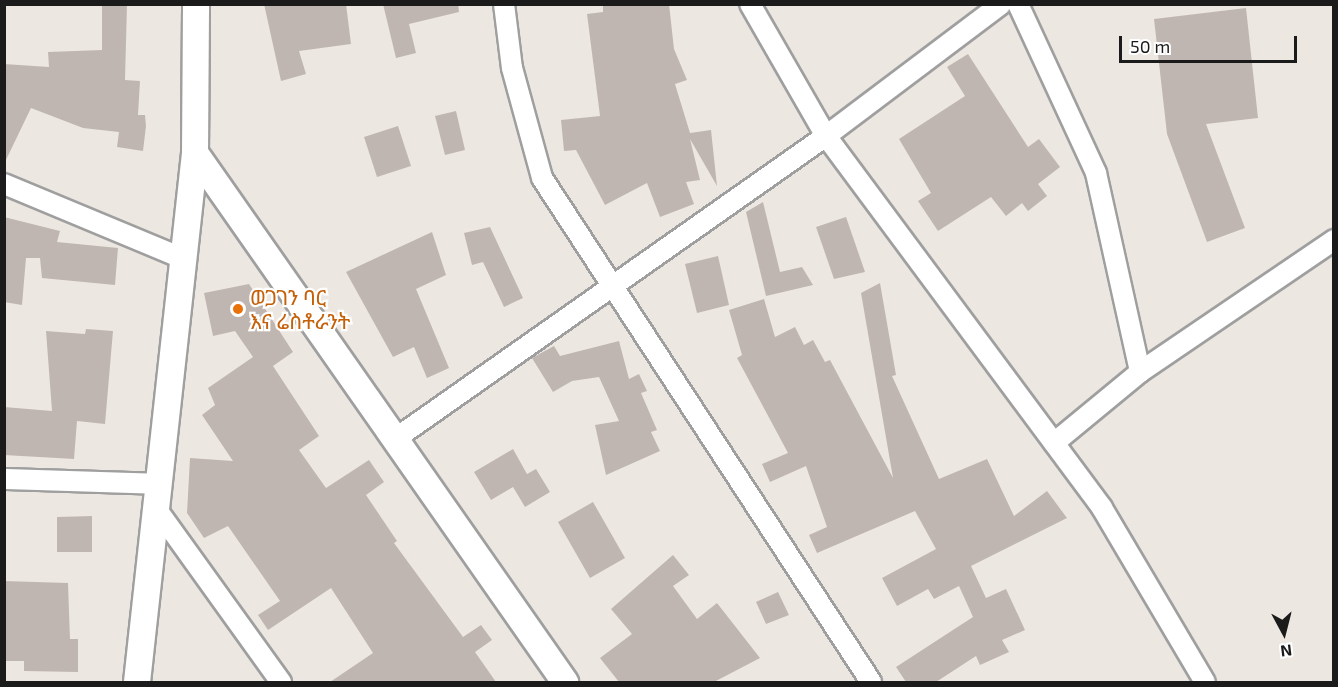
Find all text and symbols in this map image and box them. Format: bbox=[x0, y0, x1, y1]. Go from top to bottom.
scale bar bbox=[1122, 24, 1300, 62]
text: 50 m bbox=[1130, 35, 1170, 57]
place label: ወጋገን ባር እና ሬስቶራንት bbox=[250, 284, 350, 334]
marker: ወጋገን ባር እና ሬስቶራንት bbox=[231, 302, 245, 316]
north arrow bbox=[1254, 603, 1314, 663]
text: N bbox=[1279, 641, 1293, 661]

